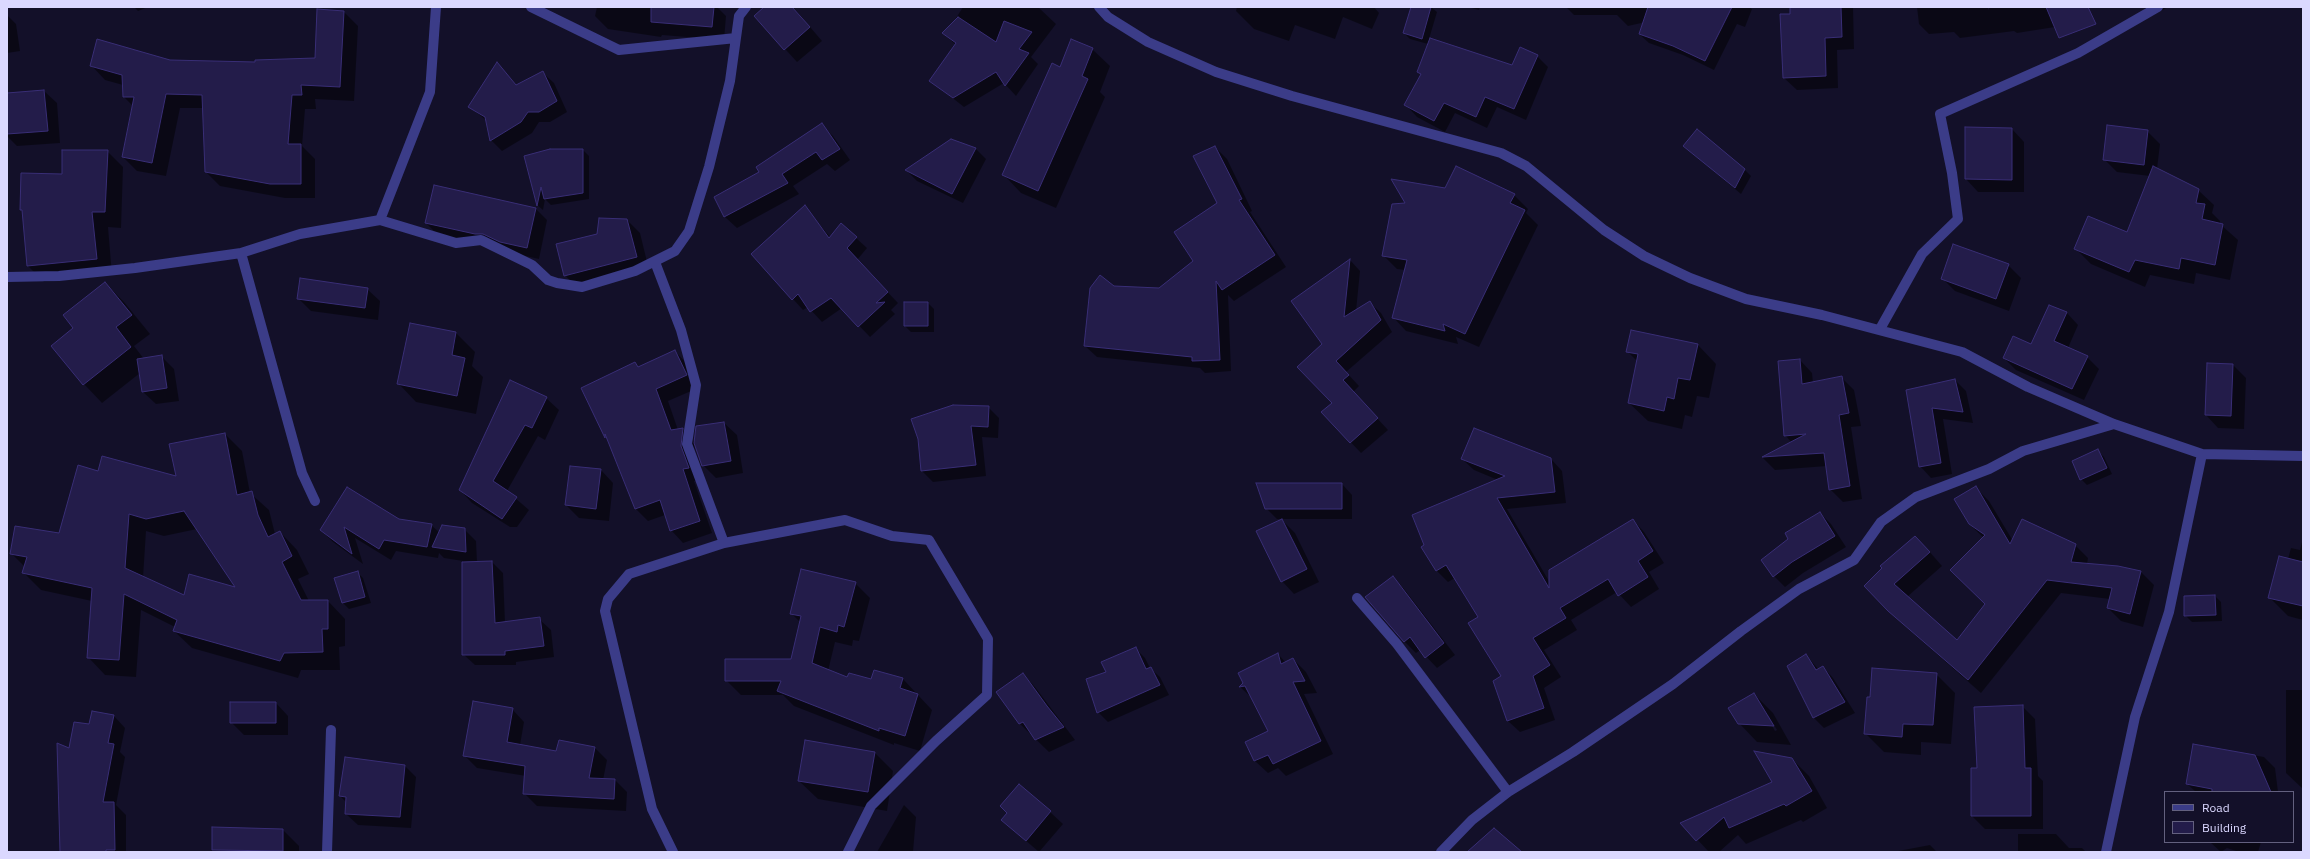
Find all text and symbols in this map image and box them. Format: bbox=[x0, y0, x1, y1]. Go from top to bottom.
legend bbox=[2164, 791, 2294, 843]
text: Road bbox=[2202, 800, 2230, 815]
text: Building bbox=[2202, 820, 2246, 835]

